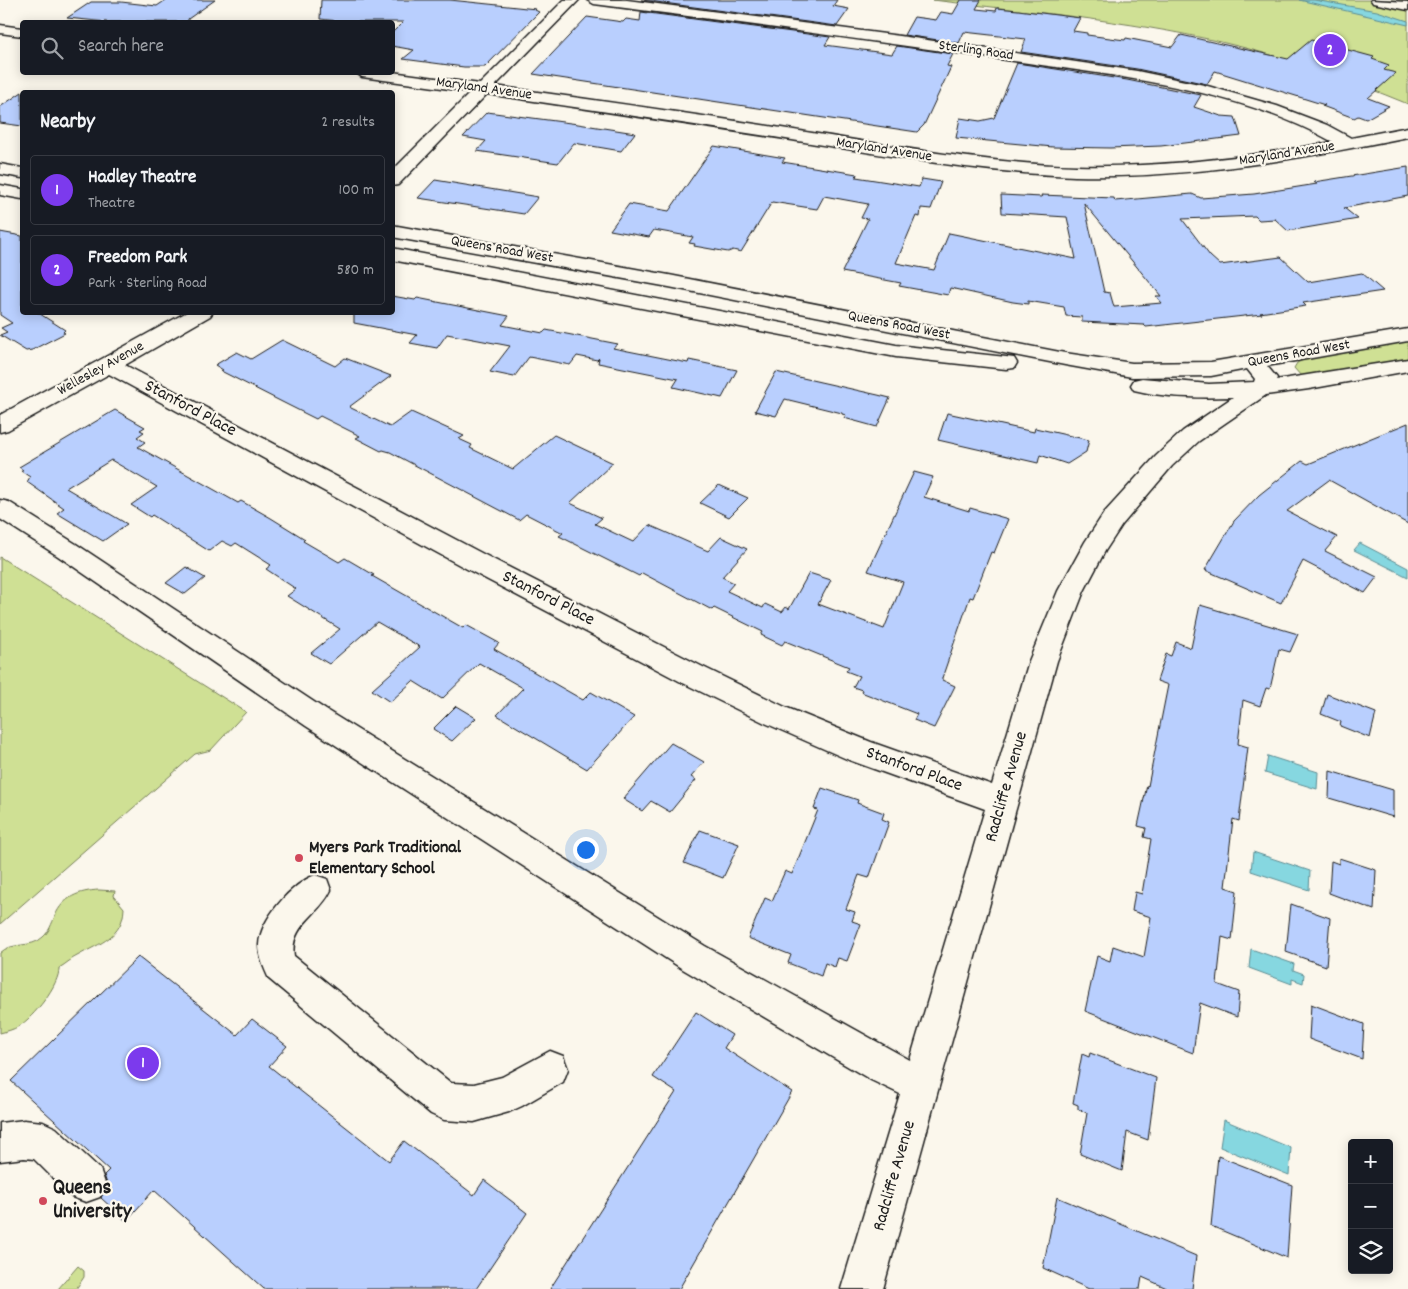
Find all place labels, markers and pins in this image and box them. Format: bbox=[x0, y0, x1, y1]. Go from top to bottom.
pin: 2 bbox=[1314, 31, 1346, 69]
place label: Myers Park Traditional Elementary School bbox=[309, 836, 462, 882]
marker: Myers Park Traditional Elementary School bbox=[293, 852, 305, 864]
pin: 1 bbox=[127, 1044, 159, 1082]
place label: Queens University bbox=[53, 1174, 133, 1228]
marker: Queens University bbox=[37, 1195, 49, 1207]

